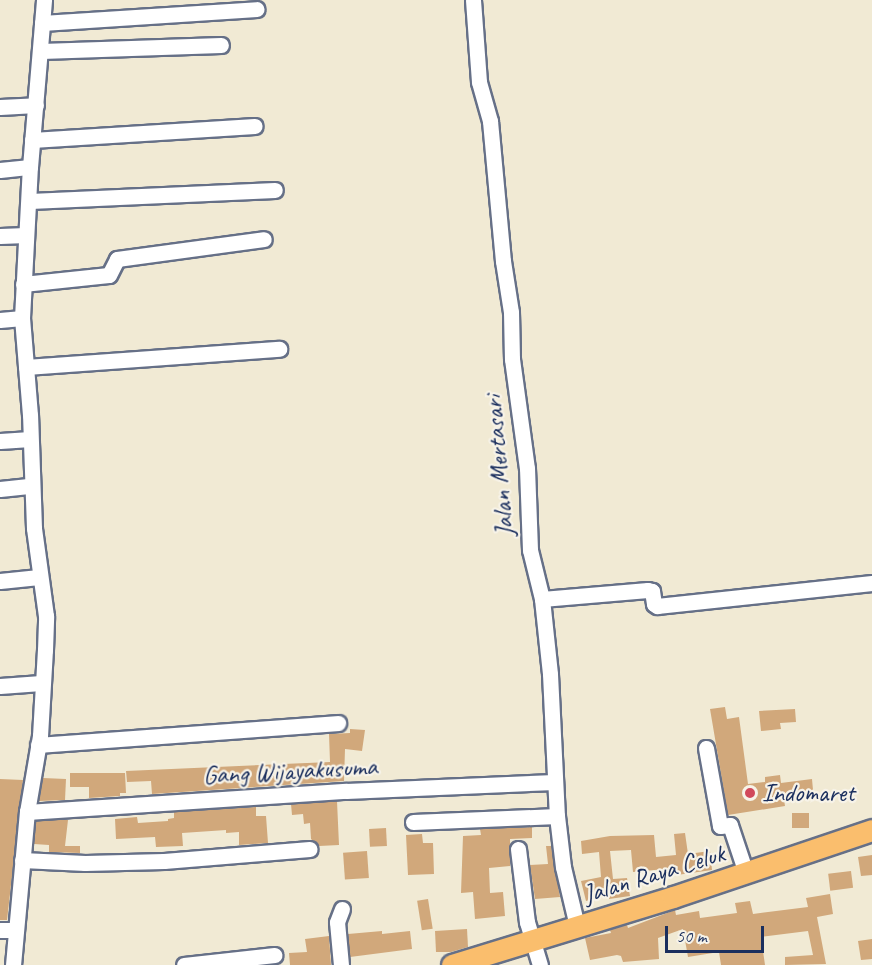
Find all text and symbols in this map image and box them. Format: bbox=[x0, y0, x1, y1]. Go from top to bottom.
street label: Jalan Mertasari bbox=[477, 394, 521, 538]
street label: Gang Wijayakusuma bbox=[202, 751, 378, 791]
place label: Indomaret bbox=[762, 777, 855, 809]
marker: Indomaret bbox=[743, 786, 757, 800]
street label: Jalan Raya Celuk bbox=[579, 838, 729, 910]
scale bar bbox=[668, 914, 767, 952]
text: 50 m bbox=[676, 925, 707, 947]

